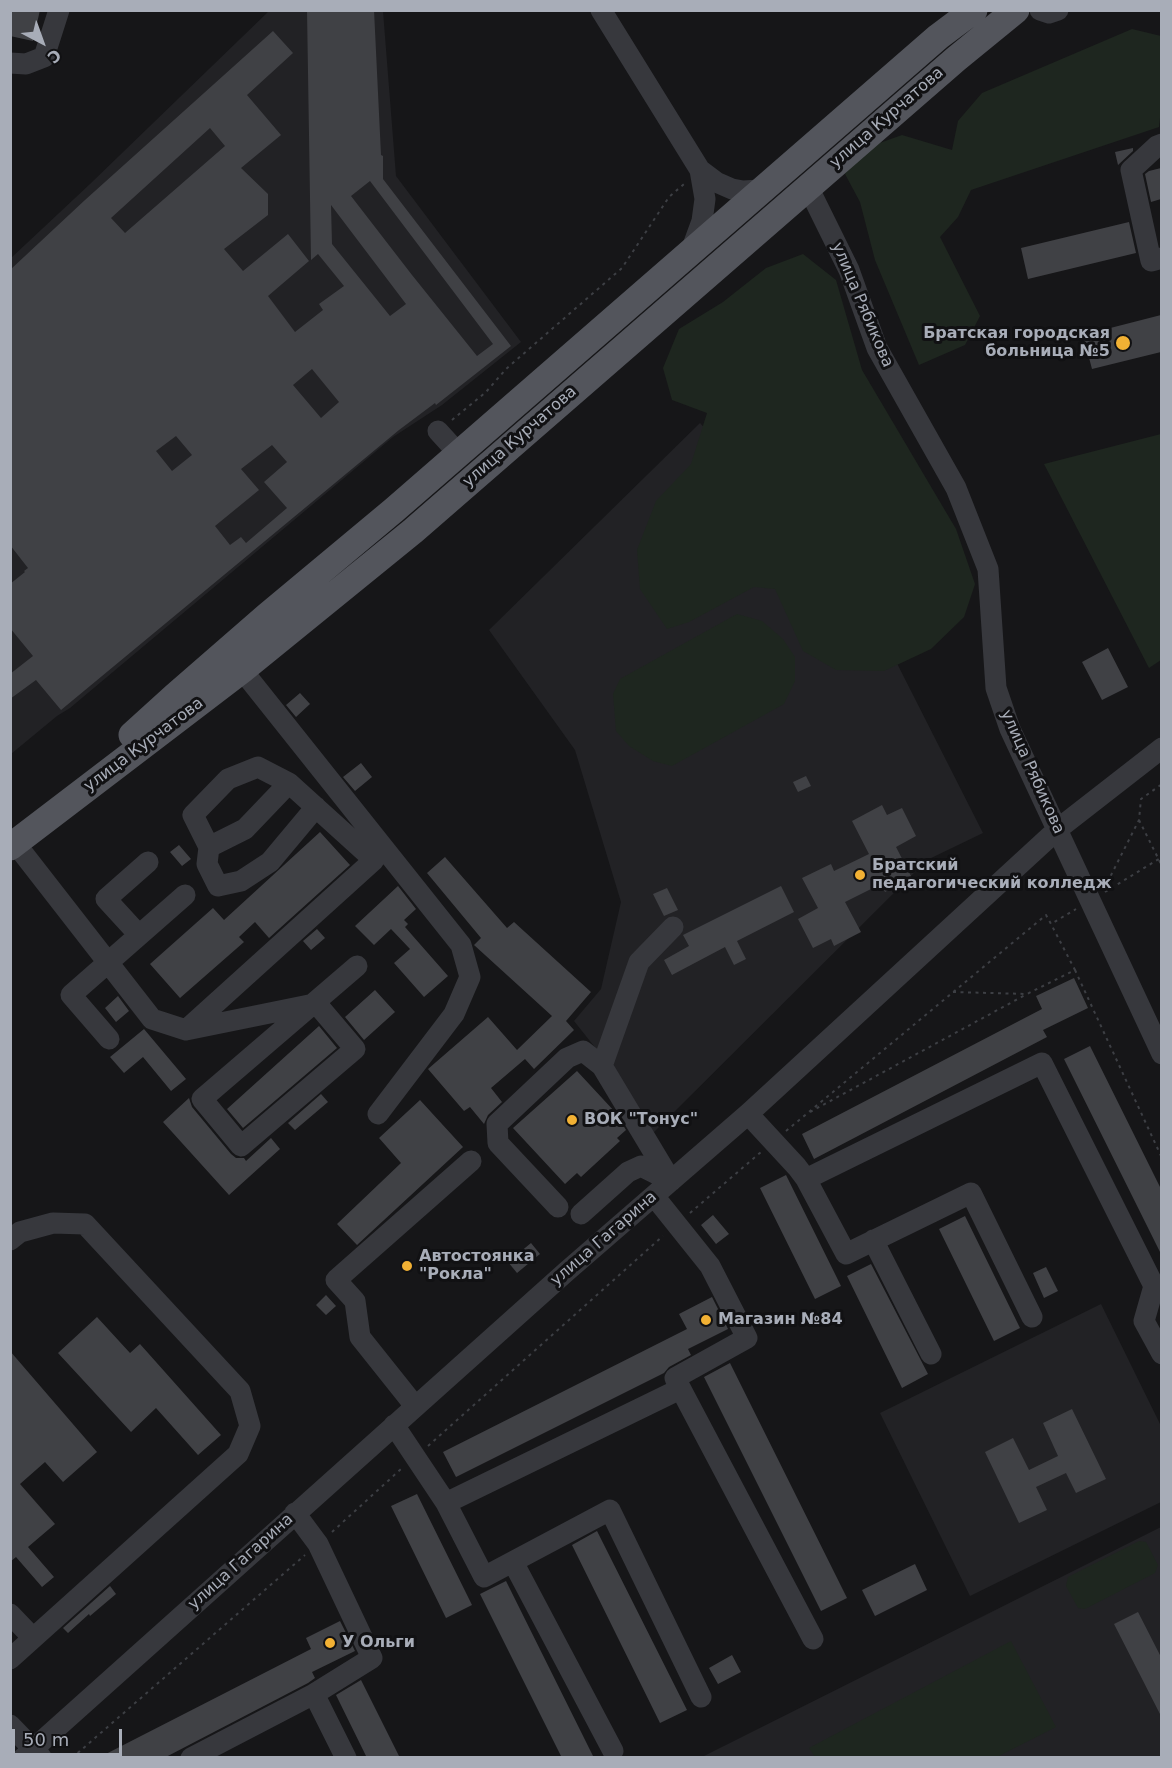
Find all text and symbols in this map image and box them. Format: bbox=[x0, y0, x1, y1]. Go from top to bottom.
north arrow bbox=[12, 12, 72, 72]
text: С bbox=[43, 45, 65, 67]
street label: улица Курчатова bbox=[826, 63, 948, 173]
street label: улица Рябикова bbox=[827, 240, 897, 370]
place label: Братская городская больница №5 bbox=[923, 324, 1110, 362]
marker: Братская городская больница №5 bbox=[1114, 334, 1132, 352]
street label: улица Курчатова bbox=[459, 382, 581, 492]
street label: улица Курчатова bbox=[81, 694, 207, 796]
street label: улица Рябикова bbox=[996, 707, 1068, 837]
place label: Братский педагогический колледж bbox=[872, 856, 1112, 894]
marker: Братский педагогический колледж bbox=[853, 868, 867, 882]
place label: ВОК "Тонус" bbox=[584, 1110, 698, 1130]
marker: ВОК "Тонус" bbox=[565, 1113, 579, 1127]
street label: улица Гагарина bbox=[547, 1188, 661, 1290]
place label: Автостоянка "Рокла" bbox=[419, 1247, 535, 1285]
marker: Автостоянка "Рокла" bbox=[400, 1259, 414, 1273]
place label: Магазин №84 bbox=[718, 1310, 843, 1330]
marker: Магазин №84 bbox=[699, 1313, 713, 1327]
street label: улица Гагарина bbox=[185, 1510, 297, 1614]
place label: У Ольги bbox=[342, 1633, 415, 1653]
marker: У Ольги bbox=[323, 1636, 337, 1650]
scale bar bbox=[15, 1717, 124, 1755]
text: 50 m bbox=[23, 1729, 69, 1750]

